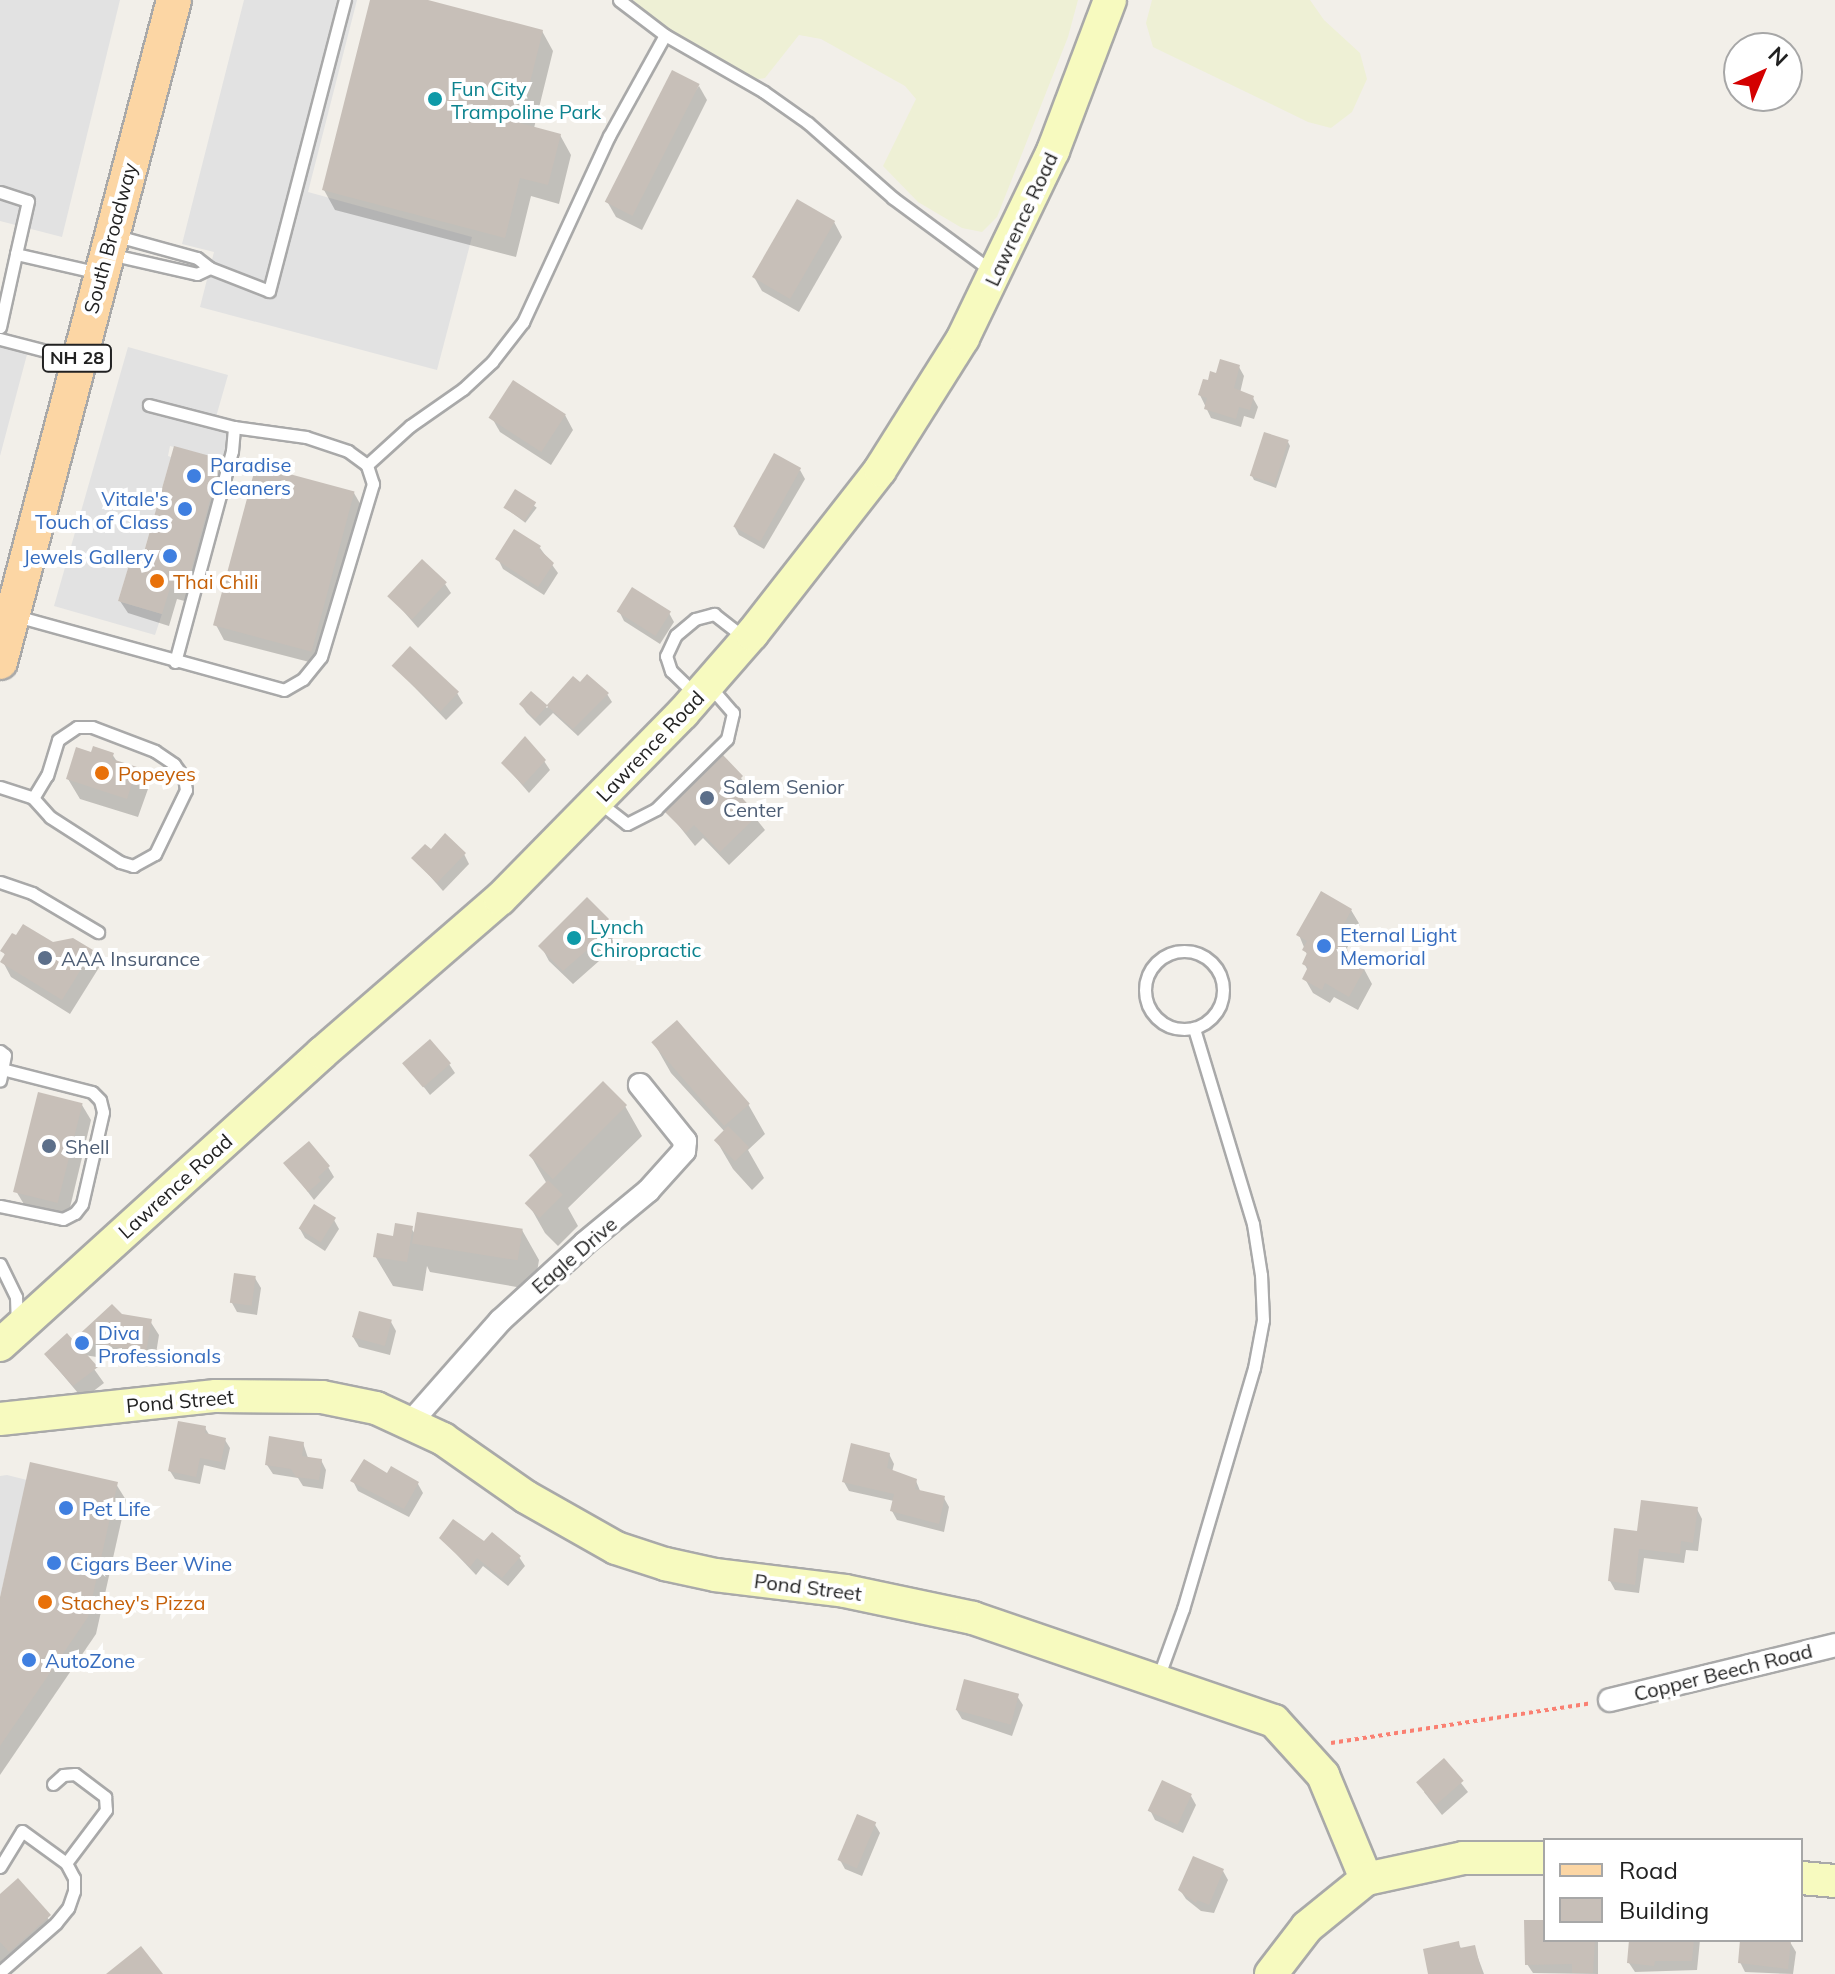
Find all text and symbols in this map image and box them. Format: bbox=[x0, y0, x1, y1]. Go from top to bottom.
north arrow bbox=[1723, 32, 1803, 112]
text: N bbox=[1763, 40, 1794, 72]
place label: Fun City Trampoline Park bbox=[451, 76, 601, 123]
marker: Fun City Trampoline Park bbox=[426, 90, 444, 108]
street label: Lawrence Road bbox=[980, 148, 1062, 290]
street label: South Broadway bbox=[78, 160, 142, 316]
road number: NH 28 bbox=[41, 344, 113, 372]
place label: Paradise Cleaners bbox=[210, 452, 291, 499]
marker: Paradise Cleaners bbox=[185, 467, 203, 485]
place label: Vitale's Touch of Class bbox=[35, 486, 169, 533]
marker: Vitale's Touch of Class bbox=[176, 500, 194, 518]
place label: Jewels Gallery bbox=[23, 544, 154, 568]
marker: Jewels Gallery bbox=[161, 547, 179, 565]
place label: Thai Chili bbox=[173, 569, 258, 593]
marker: Thai Chili bbox=[148, 572, 166, 590]
street label: Lawrence Road bbox=[591, 686, 709, 806]
place label: Popeyes bbox=[118, 761, 196, 785]
marker: Popeyes bbox=[93, 764, 111, 782]
place label: Salem Senior Center bbox=[723, 774, 844, 821]
marker: Salem Senior Center bbox=[698, 789, 716, 807]
place label: Lynch Chiropractic bbox=[590, 914, 701, 961]
place label: Eternal Light Memorial bbox=[1340, 922, 1457, 969]
marker: Lynch Chiropractic bbox=[565, 929, 583, 947]
marker: Eternal Light Memorial bbox=[1315, 937, 1333, 955]
place label: AAA Insurance bbox=[61, 946, 200, 970]
marker: AAA Insurance bbox=[36, 949, 54, 967]
street label: Lawrence Road bbox=[113, 1129, 237, 1243]
place label: Shell bbox=[65, 1134, 110, 1158]
marker: Shell bbox=[40, 1137, 58, 1155]
street label: Eagle Drive bbox=[527, 1212, 621, 1298]
place label: Diva Professionals bbox=[98, 1320, 221, 1367]
marker: Diva Professionals bbox=[73, 1334, 91, 1352]
street label: Pond Street bbox=[125, 1384, 235, 1418]
place label: Pet Life bbox=[82, 1496, 151, 1520]
marker: Pet Life bbox=[57, 1499, 75, 1517]
place label: Cigars Beer Wine bbox=[70, 1551, 232, 1575]
marker: Cigars Beer Wine bbox=[45, 1554, 63, 1572]
street label: Pond Street bbox=[753, 1568, 863, 1606]
place label: Stachey's Pizza bbox=[61, 1590, 205, 1614]
marker: Stachey's Pizza bbox=[36, 1593, 54, 1611]
street label: Copper Beech Road bbox=[1631, 1638, 1815, 1706]
place label: AutoZone bbox=[45, 1648, 135, 1672]
marker: AutoZone bbox=[20, 1651, 38, 1669]
legend bbox=[1543, 1838, 1803, 1942]
text: Road bbox=[1619, 1855, 1678, 1885]
text: Building bbox=[1619, 1895, 1709, 1925]

